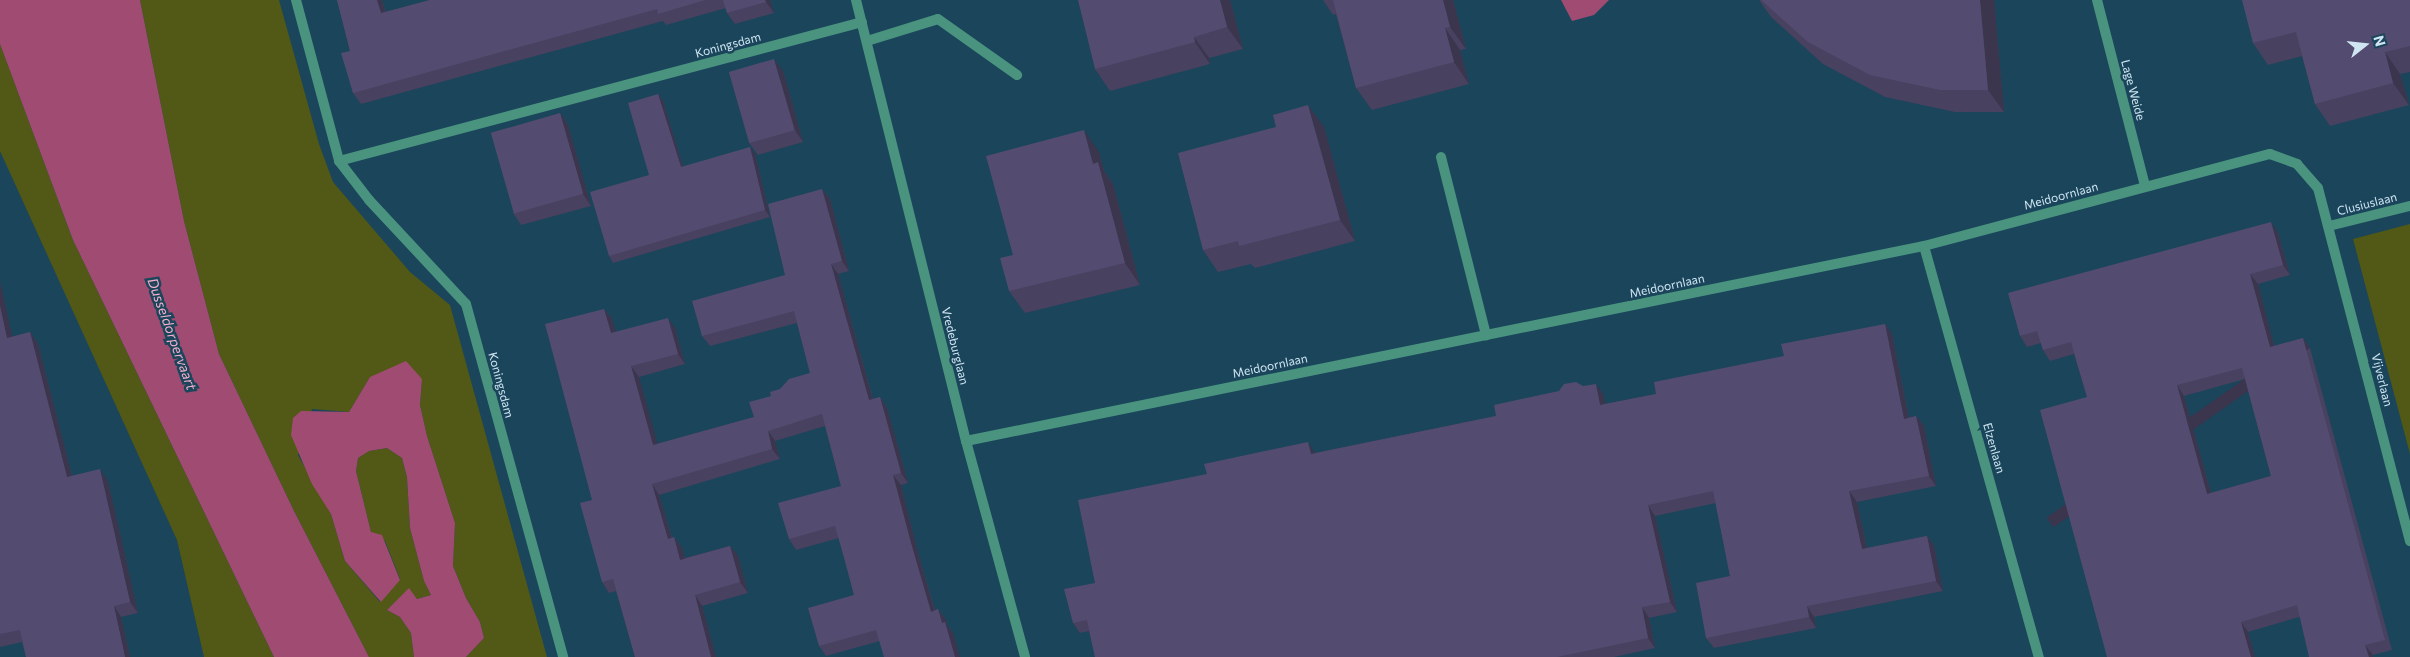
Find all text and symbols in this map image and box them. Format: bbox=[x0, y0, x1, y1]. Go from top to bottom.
north arrow bbox=[2340, 20, 2390, 70]
street label: Koningsdam bbox=[694, 29, 762, 61]
text: N bbox=[2370, 33, 2390, 48]
street label: Lage Weide bbox=[2118, 58, 2148, 122]
street label: Meidoornlaan bbox=[2022, 179, 2100, 213]
street label: Clusiuslaan bbox=[2336, 190, 2398, 218]
street label: Meidoornlaan bbox=[1628, 271, 1706, 301]
water label: Dusseldorpervaart bbox=[144, 276, 200, 392]
street label: Vredeburglaan bbox=[938, 306, 972, 386]
street label: Koningsdam bbox=[485, 351, 517, 419]
street label: Meidoornlaan bbox=[1231, 351, 1309, 381]
street label: Vijverlaan bbox=[2368, 352, 2396, 408]
street label: Elzenlaan bbox=[1980, 421, 2008, 475]

